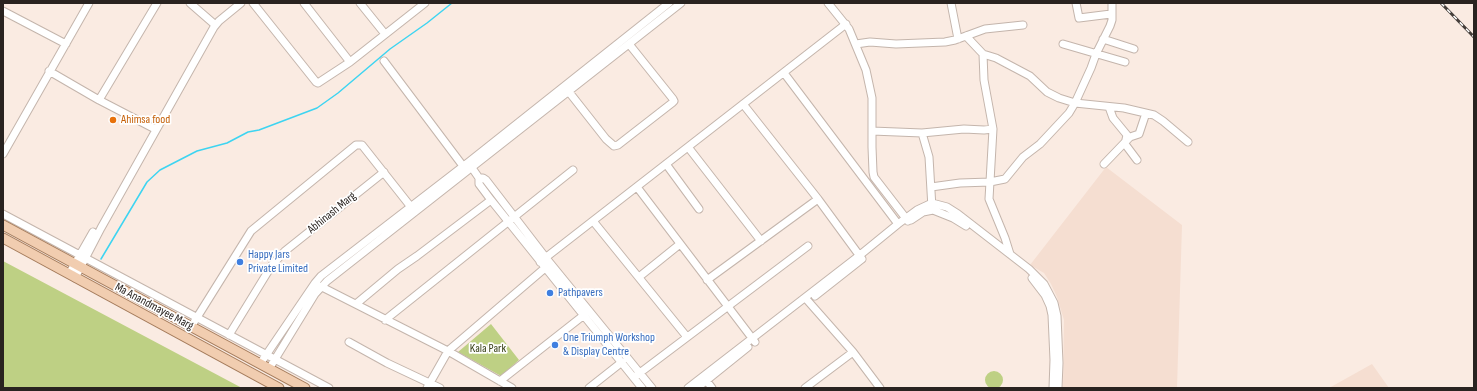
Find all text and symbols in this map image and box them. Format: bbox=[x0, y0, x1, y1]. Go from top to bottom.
place label: Ahimsa food bbox=[121, 113, 170, 127]
marker: Ahimsa food bbox=[108, 115, 118, 125]
street label: Abhinash Marg bbox=[305, 189, 359, 237]
place label: Happy Jars Private Limited bbox=[248, 248, 308, 276]
marker: Happy Jars Private Limited bbox=[235, 257, 245, 267]
street label: Ma Anandmayee Marg bbox=[112, 280, 196, 334]
place label: Pathpavers bbox=[558, 286, 603, 300]
marker: Pathpavers bbox=[545, 288, 555, 298]
place label: One Triumph Workshop & Display Centre bbox=[563, 331, 655, 359]
marker: One Triumph Workshop & Display Centre bbox=[550, 340, 560, 350]
park label: Kala Park bbox=[470, 342, 506, 356]

